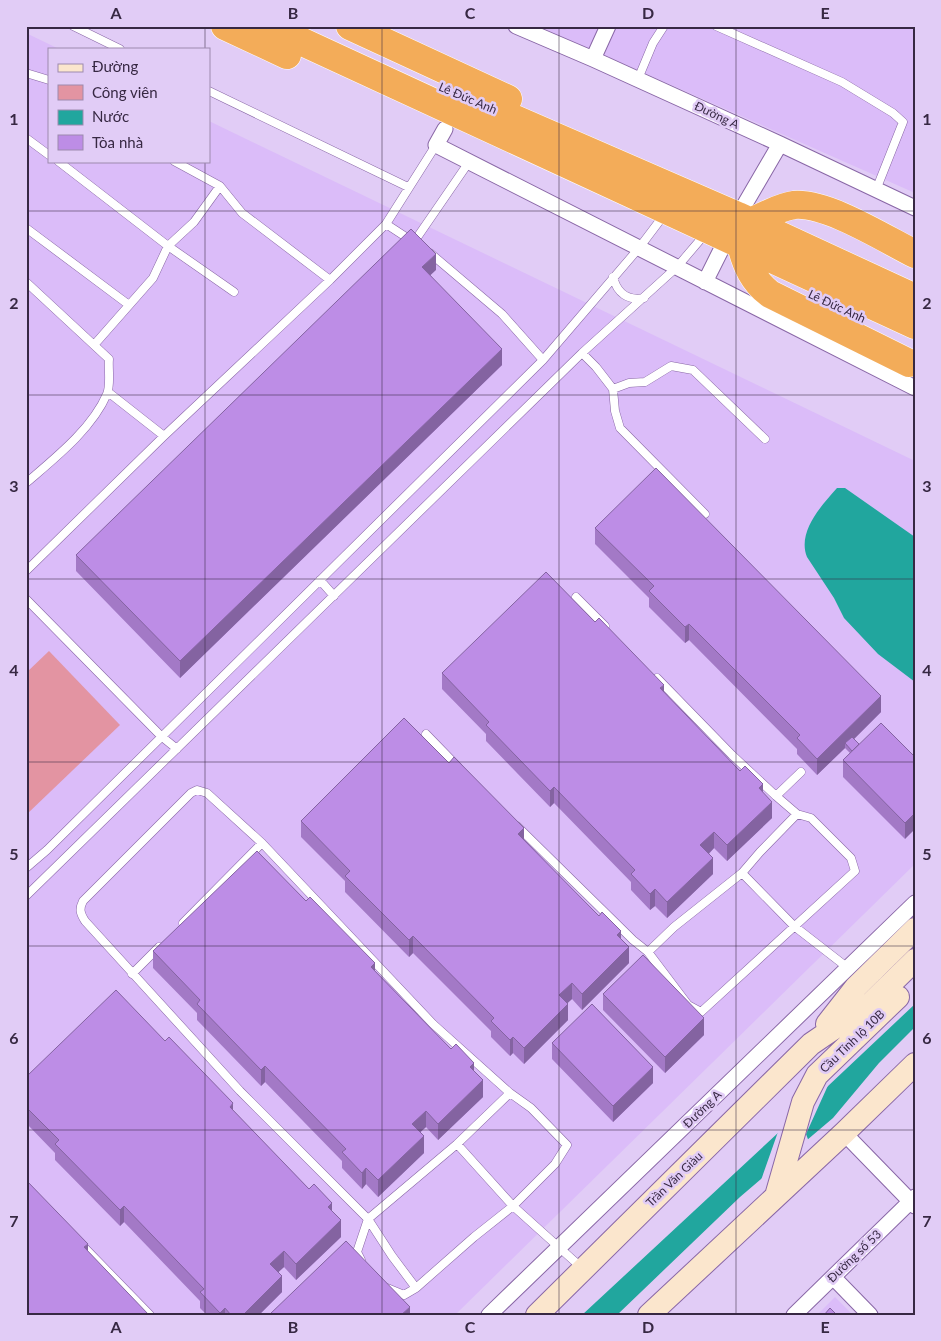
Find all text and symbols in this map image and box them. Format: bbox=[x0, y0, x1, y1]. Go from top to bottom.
text: A bbox=[109, 3, 122, 22]
text: B bbox=[288, 3, 298, 22]
text: C bbox=[465, 3, 476, 22]
text: D bbox=[642, 3, 654, 22]
text: E bbox=[820, 3, 830, 22]
legend bbox=[48, 48, 210, 162]
text: Đường bbox=[92, 57, 138, 75]
street label: Lê Đức Anh bbox=[437, 79, 499, 117]
text: Công viên bbox=[92, 83, 158, 101]
street label: Đường A bbox=[692, 98, 743, 132]
text: Nước bbox=[92, 107, 129, 125]
text: 1 bbox=[9, 109, 19, 128]
text: 1 bbox=[922, 109, 932, 128]
text: Tòa nhà bbox=[92, 133, 143, 151]
street label: Lê Đức Anh bbox=[806, 286, 868, 326]
text: 2 bbox=[9, 293, 19, 312]
text: 2 bbox=[922, 293, 932, 312]
text: 3 bbox=[9, 476, 19, 495]
text: 3 bbox=[922, 476, 932, 495]
text: 4 bbox=[9, 660, 19, 679]
text: 4 bbox=[922, 660, 932, 679]
text: 5 bbox=[9, 844, 19, 863]
text: 5 bbox=[922, 844, 932, 863]
street label: Cầu Tỉnh lộ 10B bbox=[817, 1006, 888, 1076]
text: 6 bbox=[9, 1028, 19, 1047]
text: 6 bbox=[922, 1028, 932, 1047]
street label: Đường A bbox=[680, 1086, 725, 1131]
street label: Trần Văn Giàu bbox=[643, 1148, 705, 1210]
text: 7 bbox=[9, 1211, 19, 1230]
text: 7 bbox=[922, 1211, 932, 1230]
street label: Đường số 53 bbox=[824, 1227, 884, 1285]
text: A bbox=[109, 1317, 122, 1336]
text: B bbox=[288, 1317, 298, 1336]
text: C bbox=[465, 1317, 476, 1336]
text: D bbox=[642, 1317, 654, 1336]
text: E bbox=[820, 1317, 830, 1336]

